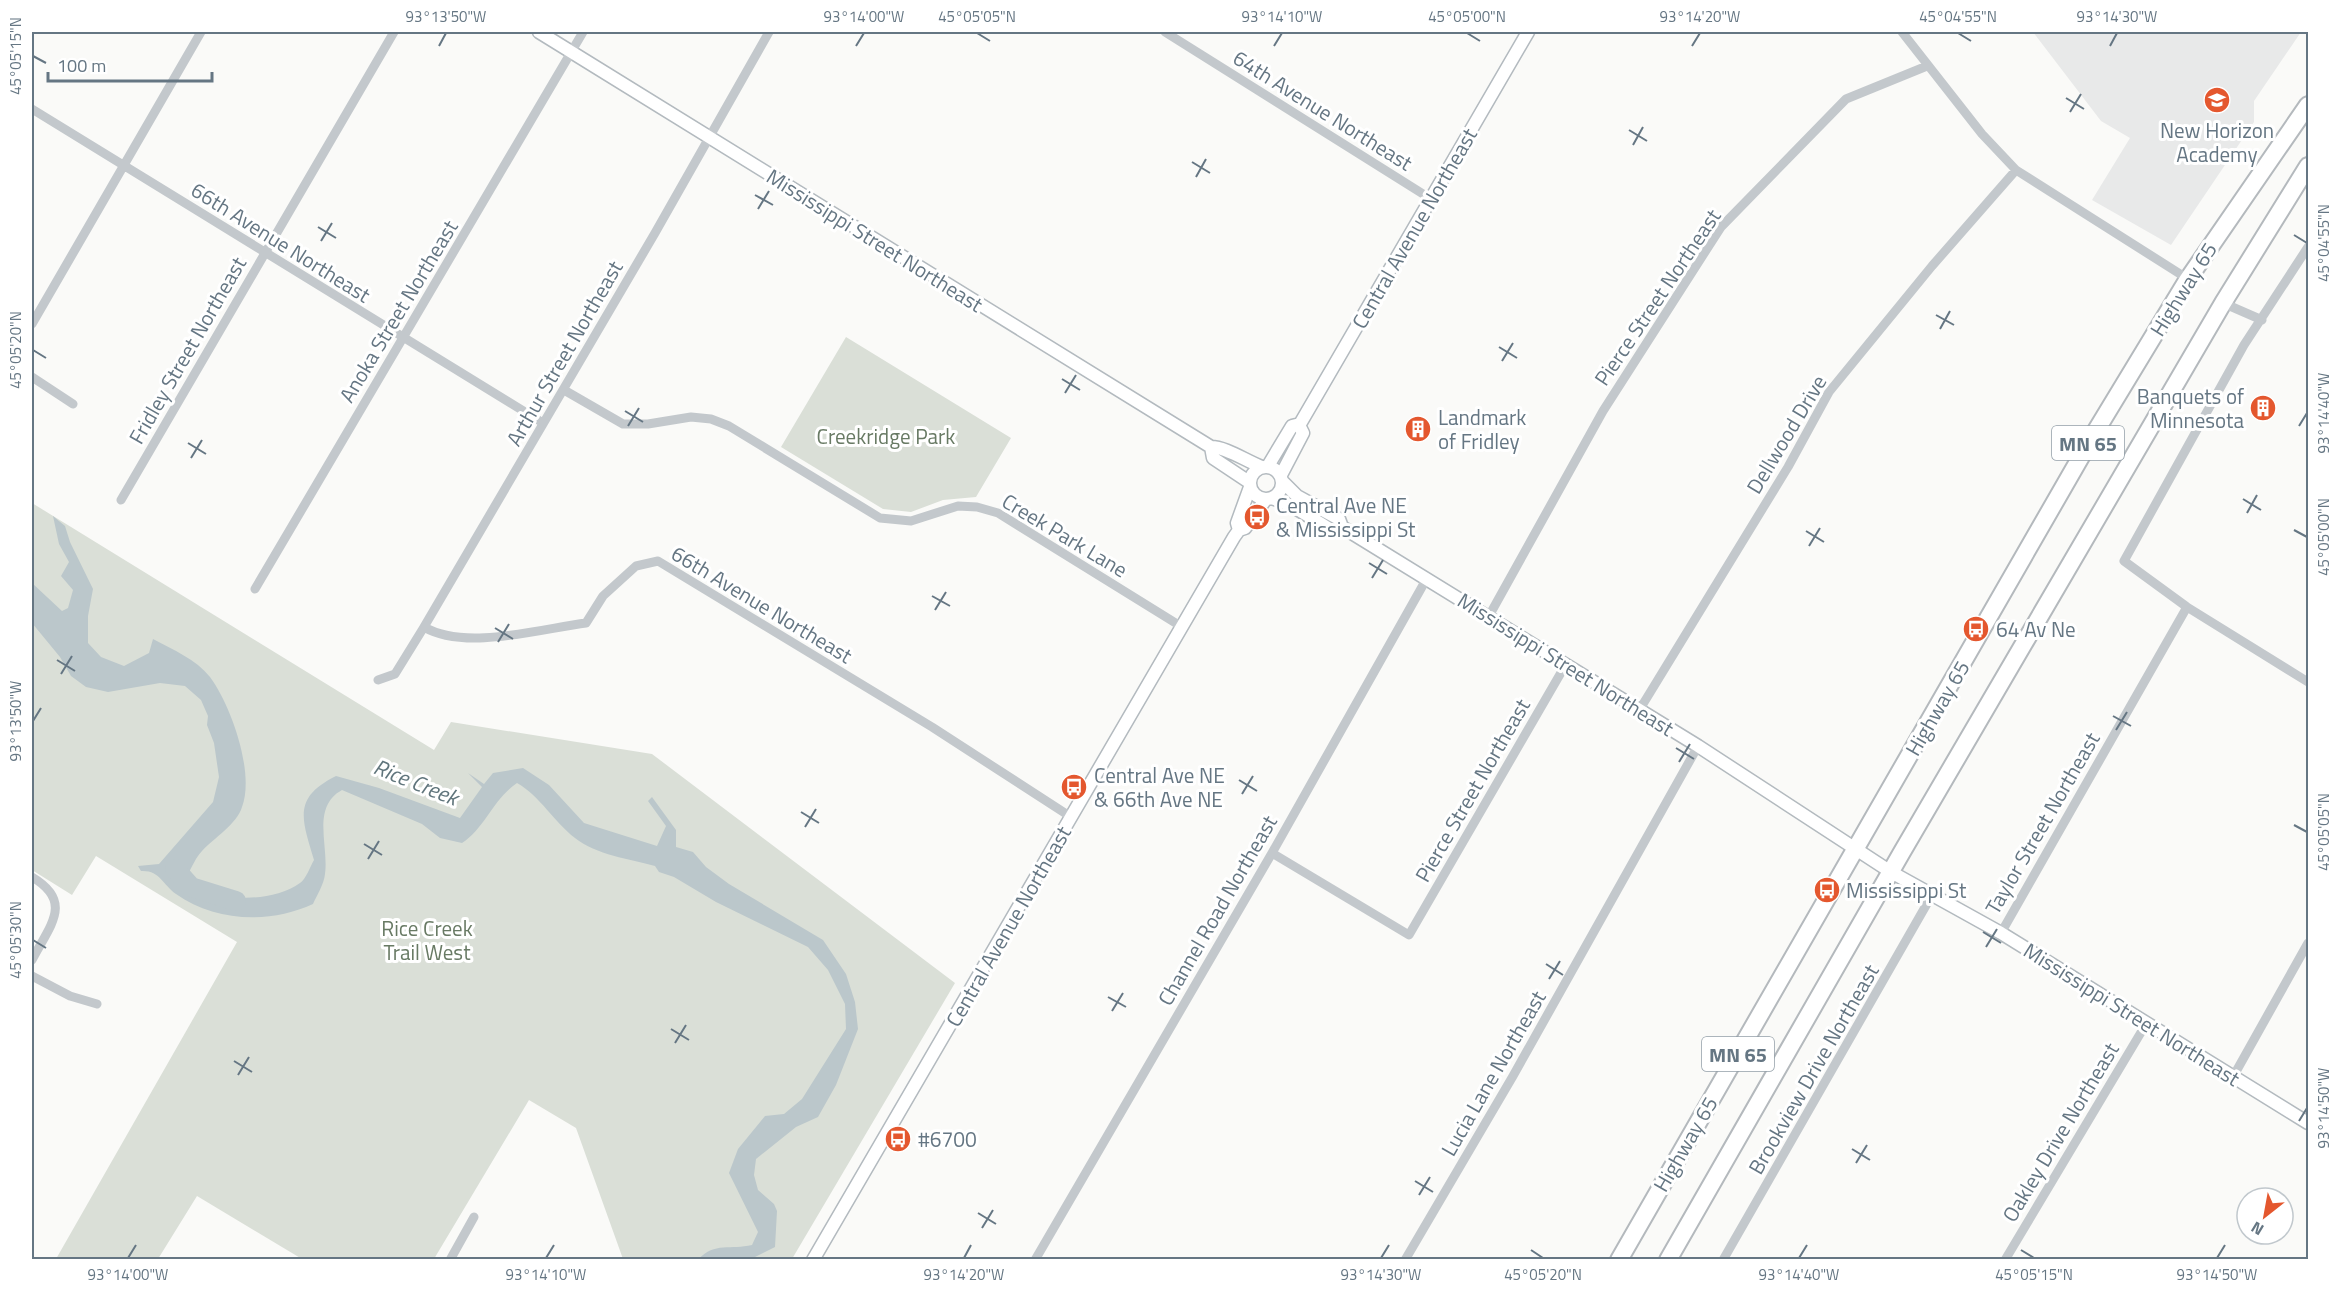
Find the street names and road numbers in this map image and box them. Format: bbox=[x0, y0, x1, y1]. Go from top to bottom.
street label: 64th Avenue Northeast bbox=[1227, 42, 1420, 179]
street label: Central Avenue Northeast bbox=[1343, 121, 1485, 334]
street label: Mississippi Street Northeast bbox=[761, 160, 990, 320]
street label: 66th Avenue Northeast bbox=[185, 174, 378, 311]
street label: Pierce Street Northeast bbox=[1586, 202, 1729, 392]
street label: Anoka Street Northeast bbox=[331, 213, 466, 408]
street label: Highway 65 bbox=[2142, 236, 2224, 342]
street label: Fridley Street Northeast bbox=[120, 250, 254, 450]
street label: Arthur Street Northeast bbox=[498, 254, 631, 452]
street label: Dellwood Drive bbox=[1738, 369, 1834, 499]
road number: MN 65 bbox=[2052, 426, 2124, 460]
street label: Creek Park Lane bbox=[996, 485, 1134, 585]
street label: 66th Avenue Northeast bbox=[665, 537, 859, 671]
street label: Mississippi Street Northeast bbox=[1452, 584, 1681, 744]
street label: Highway 65 bbox=[1897, 654, 1977, 762]
street label: Pierce Street Northeast bbox=[1406, 692, 1538, 888]
street label: Taylor Street Northeast bbox=[1977, 725, 2108, 920]
street label: Channel Road Northeast bbox=[1149, 808, 1285, 1011]
street label: Central Avenue Northeast bbox=[937, 819, 1079, 1032]
street label: Mississippi Street Northeast bbox=[2018, 934, 2247, 1094]
street label: Brookview Drive Northeast bbox=[1740, 957, 1887, 1180]
street label: Lucia Lane Northeast bbox=[1433, 984, 1554, 1162]
street label: Oakley Drive Northeast bbox=[1994, 1036, 2127, 1228]
road number: MN 65 bbox=[1702, 1037, 1774, 1071]
street label: Highway 65 bbox=[1645, 1090, 1725, 1198]

